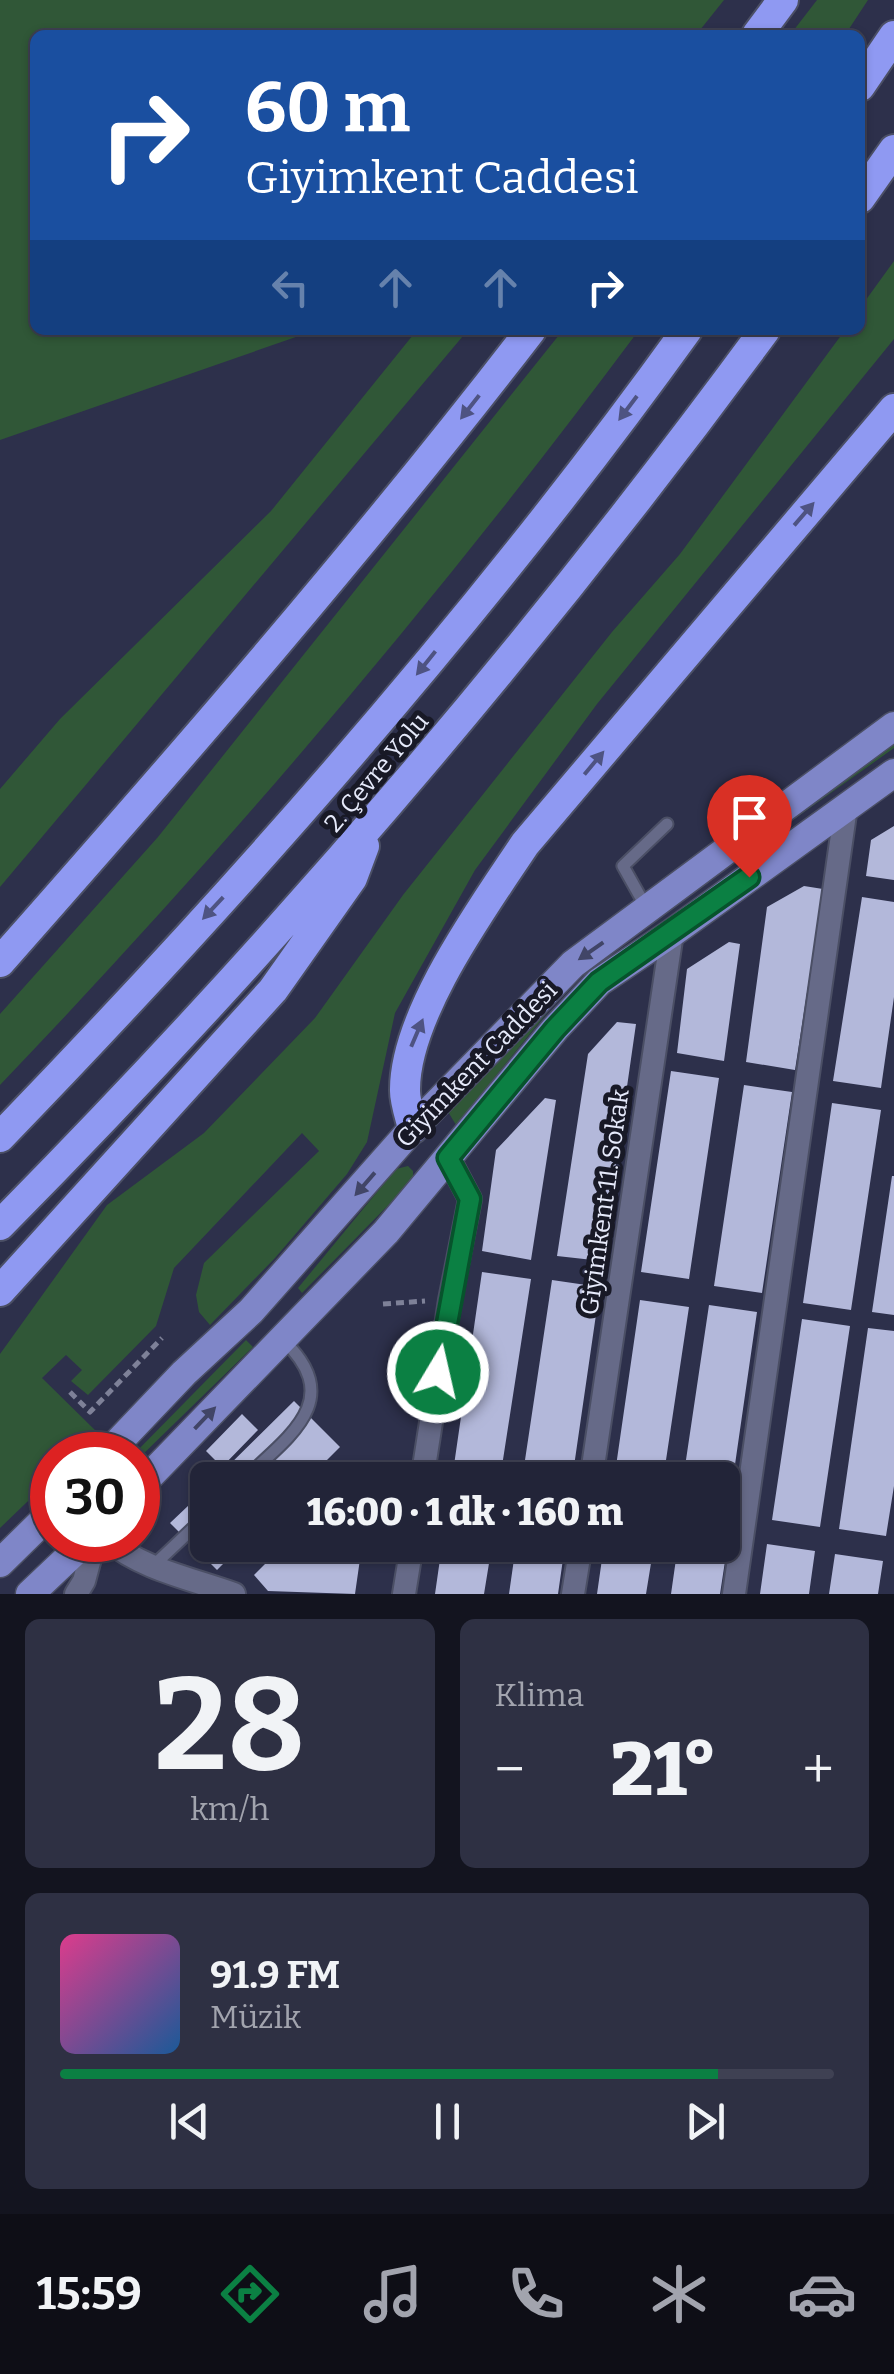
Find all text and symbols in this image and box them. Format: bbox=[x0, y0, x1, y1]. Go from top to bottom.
text: 60 m bbox=[245, 66, 410, 150]
icon: right bbox=[80, 70, 210, 200]
text: Giyimkent Caddesi bbox=[245, 151, 639, 205]
icon: left bbox=[263, 260, 318, 315]
icon: ahead bbox=[368, 260, 423, 315]
icon: ahead bbox=[473, 260, 528, 315]
icon: right bbox=[578, 260, 633, 315]
one-way arrow bbox=[460, 393, 481, 419]
one-way arrow bbox=[618, 395, 639, 421]
one-way arrow bbox=[792, 502, 814, 527]
one-way arrow bbox=[416, 650, 437, 675]
street label: 2. Çevre Yolu bbox=[318, 707, 435, 838]
one-way arrow bbox=[582, 750, 604, 775]
pin bbox=[707, 775, 792, 878]
icon: arrive bbox=[722, 790, 777, 845]
one-way arrow bbox=[202, 896, 225, 920]
one-way arrow bbox=[578, 941, 604, 960]
street label: Giyimkent Caddesi bbox=[390, 976, 563, 1154]
one-way arrow bbox=[410, 1018, 426, 1048]
street label: Giyimkent 11. Sokak bbox=[574, 1086, 636, 1317]
one-way arrow bbox=[354, 1171, 376, 1196]
position arrow bbox=[386, 1320, 490, 1424]
one-way arrow bbox=[193, 1406, 216, 1430]
speed limit sign: 30 bbox=[30, 1432, 160, 1562]
text: 16:00 · 1 dk · 160 m bbox=[307, 1489, 623, 1535]
text: 28 bbox=[154, 1647, 305, 1803]
text: Klima bbox=[495, 1676, 584, 1714]
text: 21° bbox=[611, 1725, 717, 1815]
text: − bbox=[495, 1737, 525, 1803]
text: + bbox=[803, 1737, 834, 1803]
text: km/h bbox=[190, 1790, 269, 1828]
text: 91.9 FM bbox=[210, 1952, 340, 1998]
text: Müzik bbox=[210, 1998, 301, 2036]
icon: previous bbox=[162, 2094, 217, 2149]
icon: pause bbox=[420, 2094, 475, 2149]
icon: next bbox=[678, 2094, 733, 2149]
icon: directions bbox=[215, 2259, 285, 2329]
icon: music bbox=[358, 2259, 428, 2329]
icon: phone bbox=[501, 2259, 571, 2329]
icon: climate bbox=[644, 2259, 714, 2329]
icon: car bbox=[787, 2259, 857, 2329]
text: 15:59 bbox=[37, 2267, 142, 2321]

